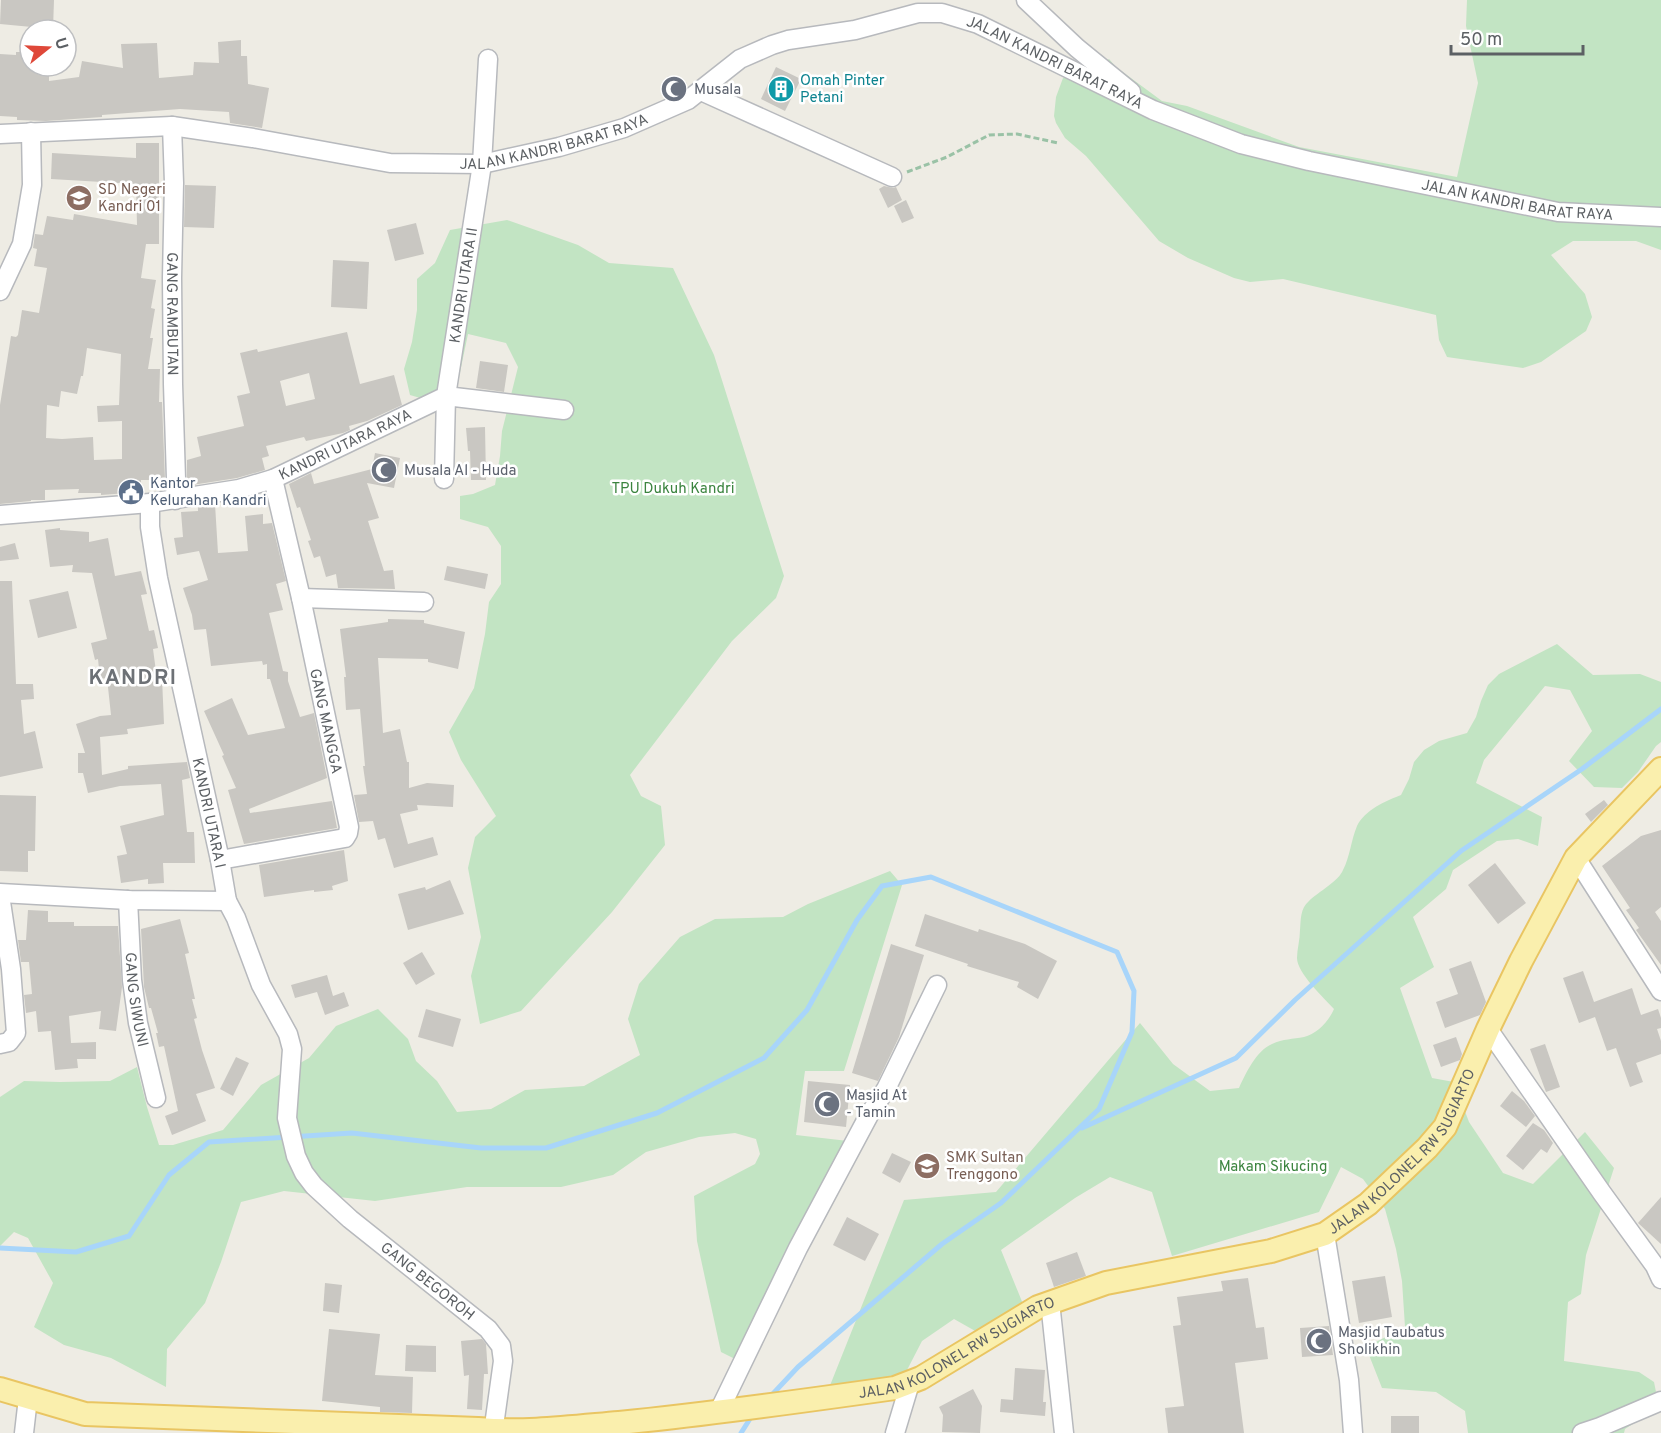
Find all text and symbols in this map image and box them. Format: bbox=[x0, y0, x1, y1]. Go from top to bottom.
street label: JALAN KANDRI BARAT RAYA bbox=[964, 13, 1146, 115]
north arrow bbox=[18, 18, 78, 78]
scale bar bbox=[1451, 18, 1583, 56]
text: 50 m bbox=[1460, 29, 1502, 52]
text: U bbox=[49, 35, 72, 52]
place label: Omah Pinter Petani bbox=[800, 72, 885, 108]
mosque icon: Musala bbox=[659, 74, 689, 104]
building icon: Omah Pinter Petani bbox=[766, 74, 796, 104]
place label: Musala bbox=[694, 81, 741, 100]
street label: JALAN KANDRI BARAT RAYA bbox=[459, 111, 652, 175]
street label: JALAN KANDRI BARAT RAYA bbox=[1420, 176, 1614, 226]
place label: SD Negeri Kandri 01 bbox=[98, 181, 166, 217]
school or university icon: SD Negeri Kandri 01 bbox=[64, 183, 94, 213]
street label: KANDRI UTARA II bbox=[446, 226, 483, 345]
street label: GANG RAMBUTAN bbox=[161, 252, 181, 376]
street label: KANDRI UTARA RAYA bbox=[276, 406, 415, 486]
mosque icon: Musala Al - Huda bbox=[369, 455, 399, 485]
place label: Musala Al - Huda bbox=[404, 462, 516, 481]
place label: Kantor Kelurahan Kandri bbox=[150, 475, 267, 511]
public building icon: Kantor Kelurahan Kandri bbox=[116, 477, 146, 507]
park label: TPU Dukuh Kandri bbox=[611, 480, 735, 499]
district label: KANDRI bbox=[88, 665, 178, 692]
street label: GANG MANGGA bbox=[304, 667, 345, 776]
street label: KANDRI UTARA I bbox=[187, 756, 229, 870]
street label: GANG SIWUNI bbox=[120, 952, 151, 1049]
street label: JALAN KOLONEL RW SUGIARTO bbox=[1325, 1066, 1480, 1240]
place label: Masjid At - Tamin bbox=[846, 1087, 907, 1123]
mosque icon: Masjid At - Tamin bbox=[812, 1089, 842, 1119]
place label: SMK Sultan Trenggono bbox=[946, 1149, 1024, 1185]
school or university icon: SMK Sultan Trenggono bbox=[912, 1151, 942, 1181]
park label: Makam Sikucing bbox=[1219, 1158, 1327, 1177]
street label: GANG BEGOROH bbox=[376, 1239, 478, 1326]
street label: JALAN KOLONEL RW SUGIARTO bbox=[857, 1294, 1058, 1404]
place label: Masjid Taubatus Sholikhin bbox=[1338, 1324, 1445, 1360]
mosque icon: Masjid Taubatus Sholikhin bbox=[1304, 1326, 1334, 1356]

